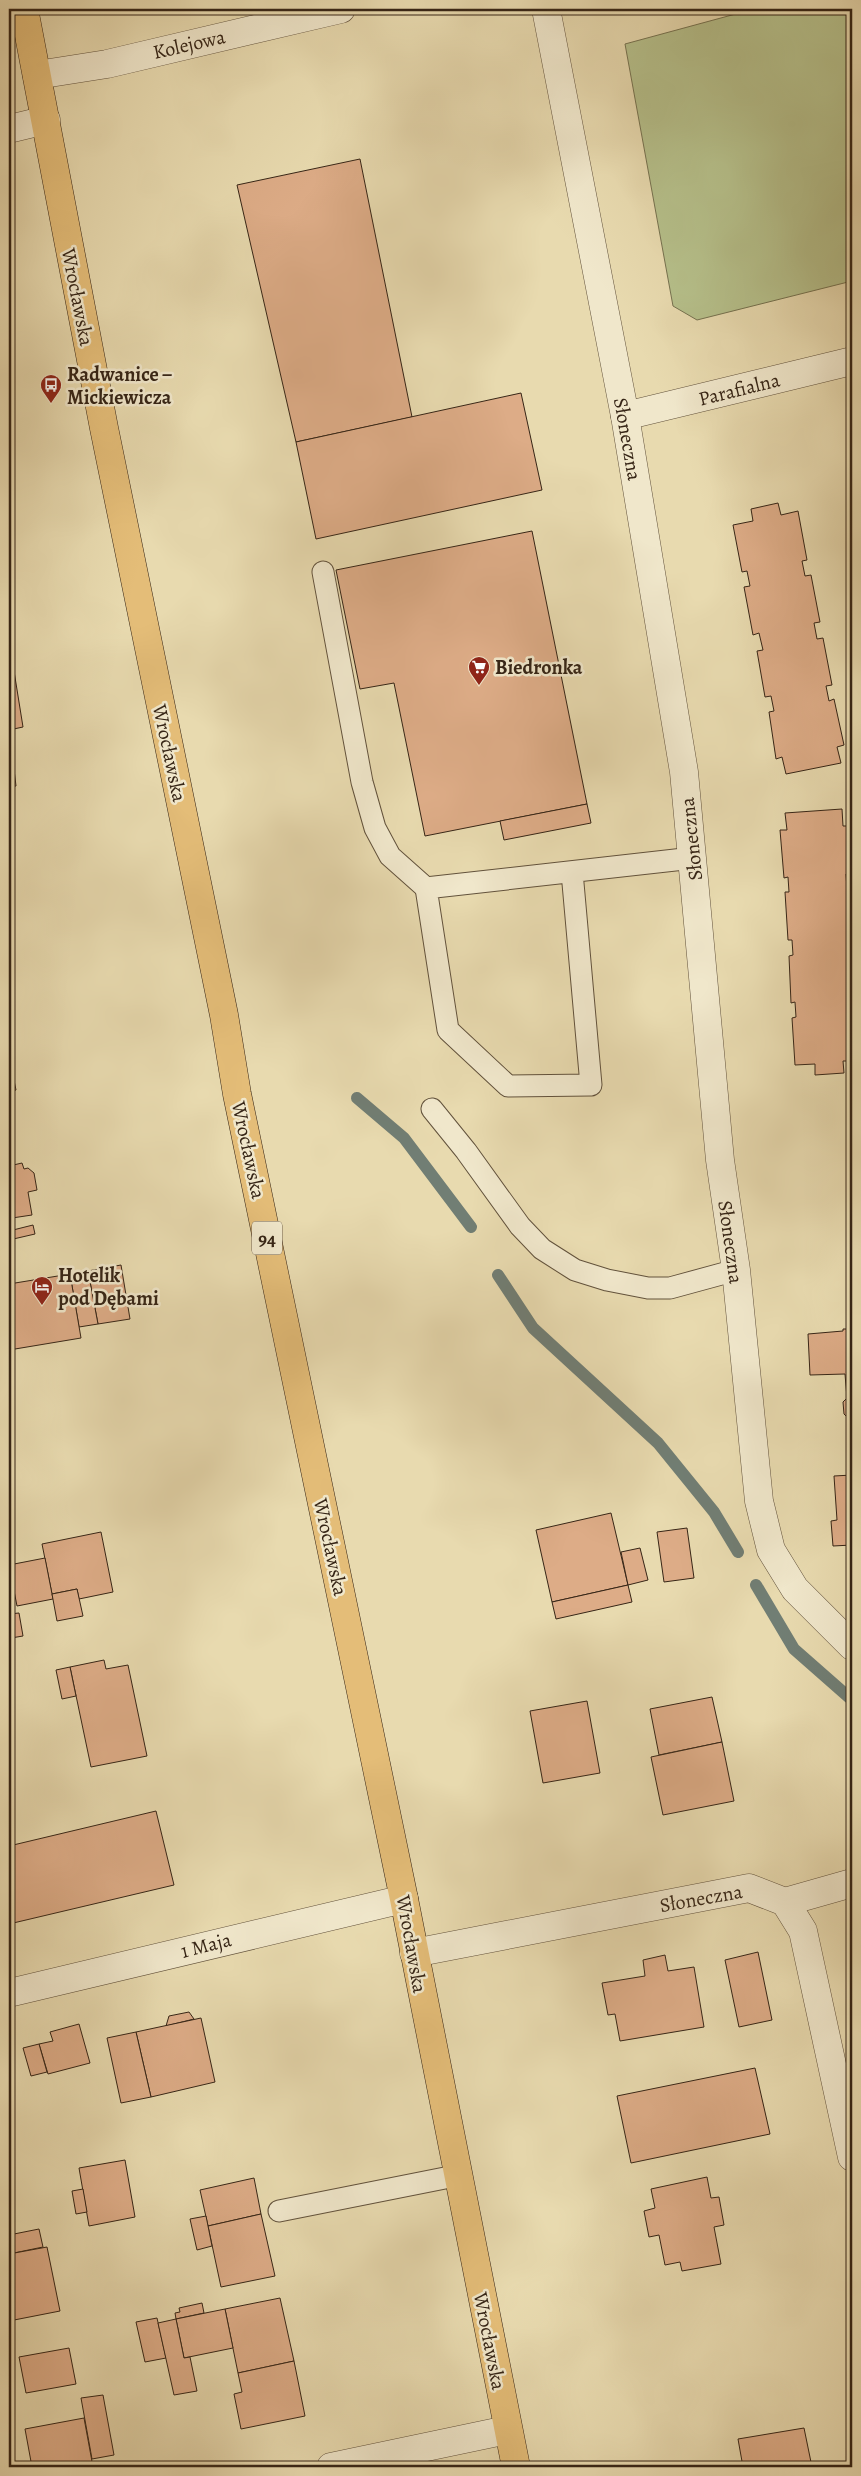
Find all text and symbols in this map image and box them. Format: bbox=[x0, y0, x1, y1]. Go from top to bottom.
street label: Kolejowa bbox=[150, 23, 229, 66]
street label: Wrocławska bbox=[55, 245, 100, 349]
place label: Radwanice – Mickiewicza bbox=[67, 361, 173, 411]
street label: Parafialna bbox=[696, 366, 783, 413]
bus stop icon: Radwanice – Mickiewicza bbox=[39, 373, 63, 404]
street label: Słoneczna bbox=[607, 396, 648, 483]
place label: Biedronka bbox=[495, 654, 583, 681]
supermarket icon: Biedronka bbox=[467, 655, 491, 686]
street label: Wrocławska bbox=[146, 701, 193, 805]
street label: Słoneczna bbox=[674, 795, 709, 882]
street label: Wrocławska bbox=[225, 1098, 272, 1202]
street label: Słoneczna bbox=[711, 1199, 750, 1286]
road number: 94 bbox=[252, 1222, 282, 1254]
place label: Hotelik pod Dębami bbox=[58, 1262, 159, 1312]
hotel icon: Hotelik pod Dębami bbox=[30, 1275, 54, 1306]
street label: Wrocławska bbox=[307, 1495, 354, 1599]
street label: Słoneczna bbox=[658, 1878, 745, 1919]
street label: Wrocławska bbox=[389, 1892, 434, 1996]
street label: 1 Maja bbox=[178, 1926, 235, 1965]
street label: Wrocławska bbox=[467, 2289, 512, 2393]

